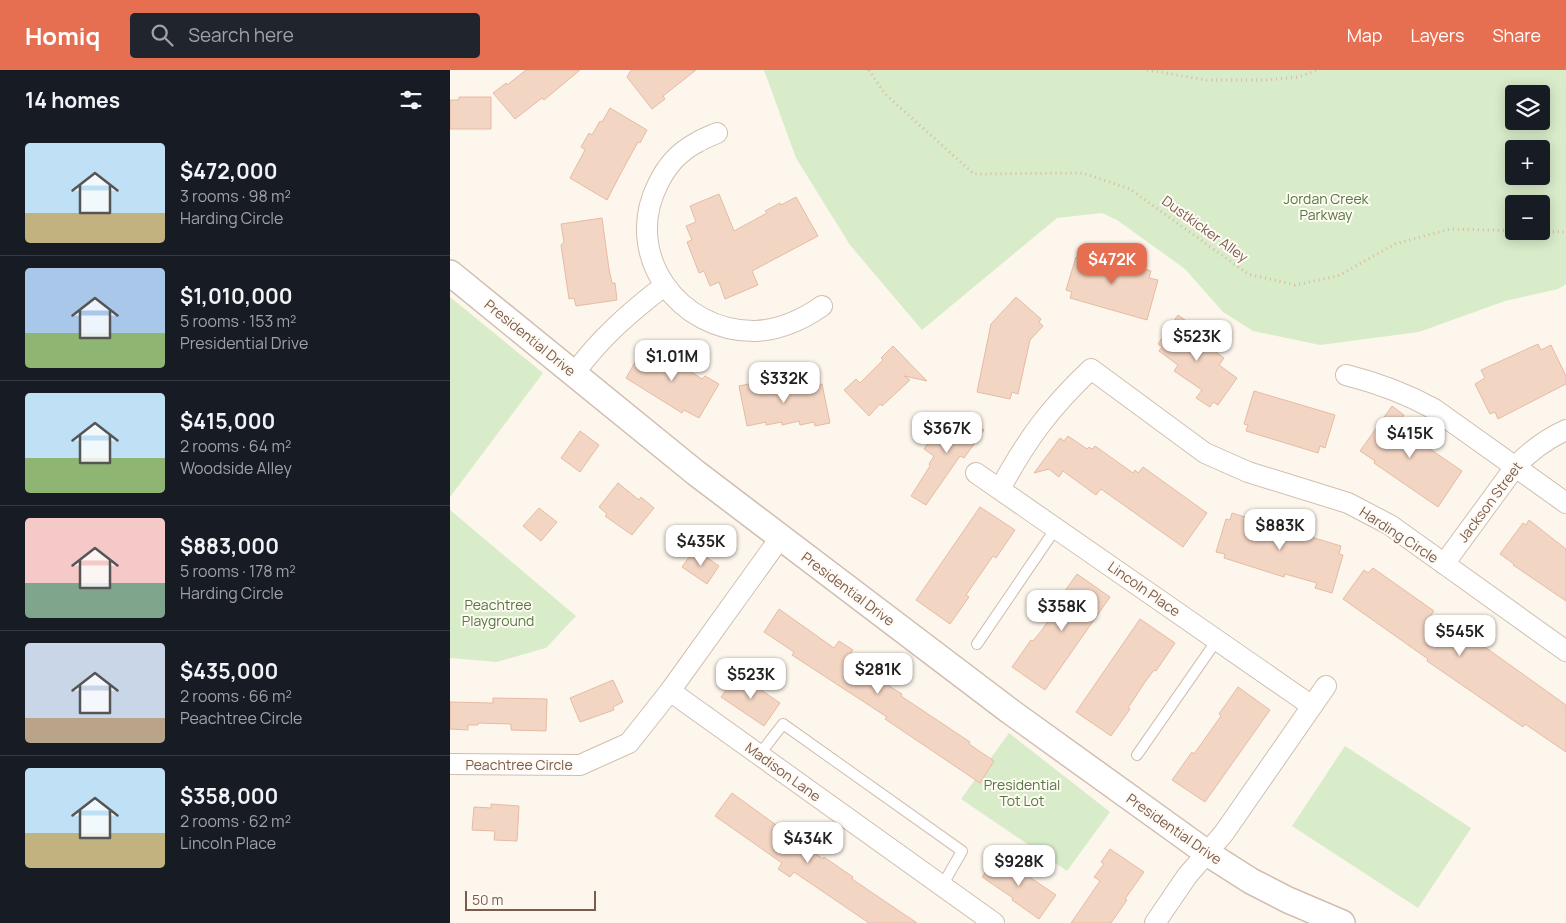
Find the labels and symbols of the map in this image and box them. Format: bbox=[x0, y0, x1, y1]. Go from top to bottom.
park label: Jordan Creek Parkway bbox=[1283, 189, 1370, 224]
street label: Dustkicker Alley bbox=[1158, 191, 1253, 267]
pin: $472K bbox=[1077, 242, 1147, 285]
street label: Presidential Drive bbox=[481, 295, 580, 380]
pin: $523K bbox=[1162, 320, 1232, 362]
pin: $1.01M bbox=[631, 340, 713, 382]
pin: $332K bbox=[749, 362, 819, 404]
pin: $367K bbox=[912, 412, 982, 454]
pin: $415K bbox=[1375, 416, 1445, 459]
street label: Jackson Street bbox=[1453, 457, 1527, 546]
street label: Harding Circle bbox=[1356, 502, 1442, 567]
pin: $883K bbox=[1245, 508, 1315, 551]
pin: $435K bbox=[666, 524, 736, 567]
street label: Presidential Drive bbox=[798, 547, 899, 630]
street label: Lincoln Place bbox=[1104, 557, 1184, 620]
pin: $358K bbox=[1027, 590, 1097, 632]
park label: Peachtree Playground bbox=[462, 595, 534, 630]
pin: $545K bbox=[1425, 614, 1495, 657]
pin: $281K bbox=[843, 652, 913, 695]
pin: $523K bbox=[716, 658, 786, 700]
street label: Madison Lane bbox=[742, 738, 825, 806]
street label: Peachtree Circle bbox=[465, 755, 573, 774]
park label: Presidential Tot Lot bbox=[984, 775, 1060, 810]
street label: Presidential Drive bbox=[1123, 789, 1226, 869]
pin: $434K bbox=[773, 822, 843, 864]
pin: $928K bbox=[984, 844, 1054, 887]
scale bar bbox=[465, 888, 596, 911]

